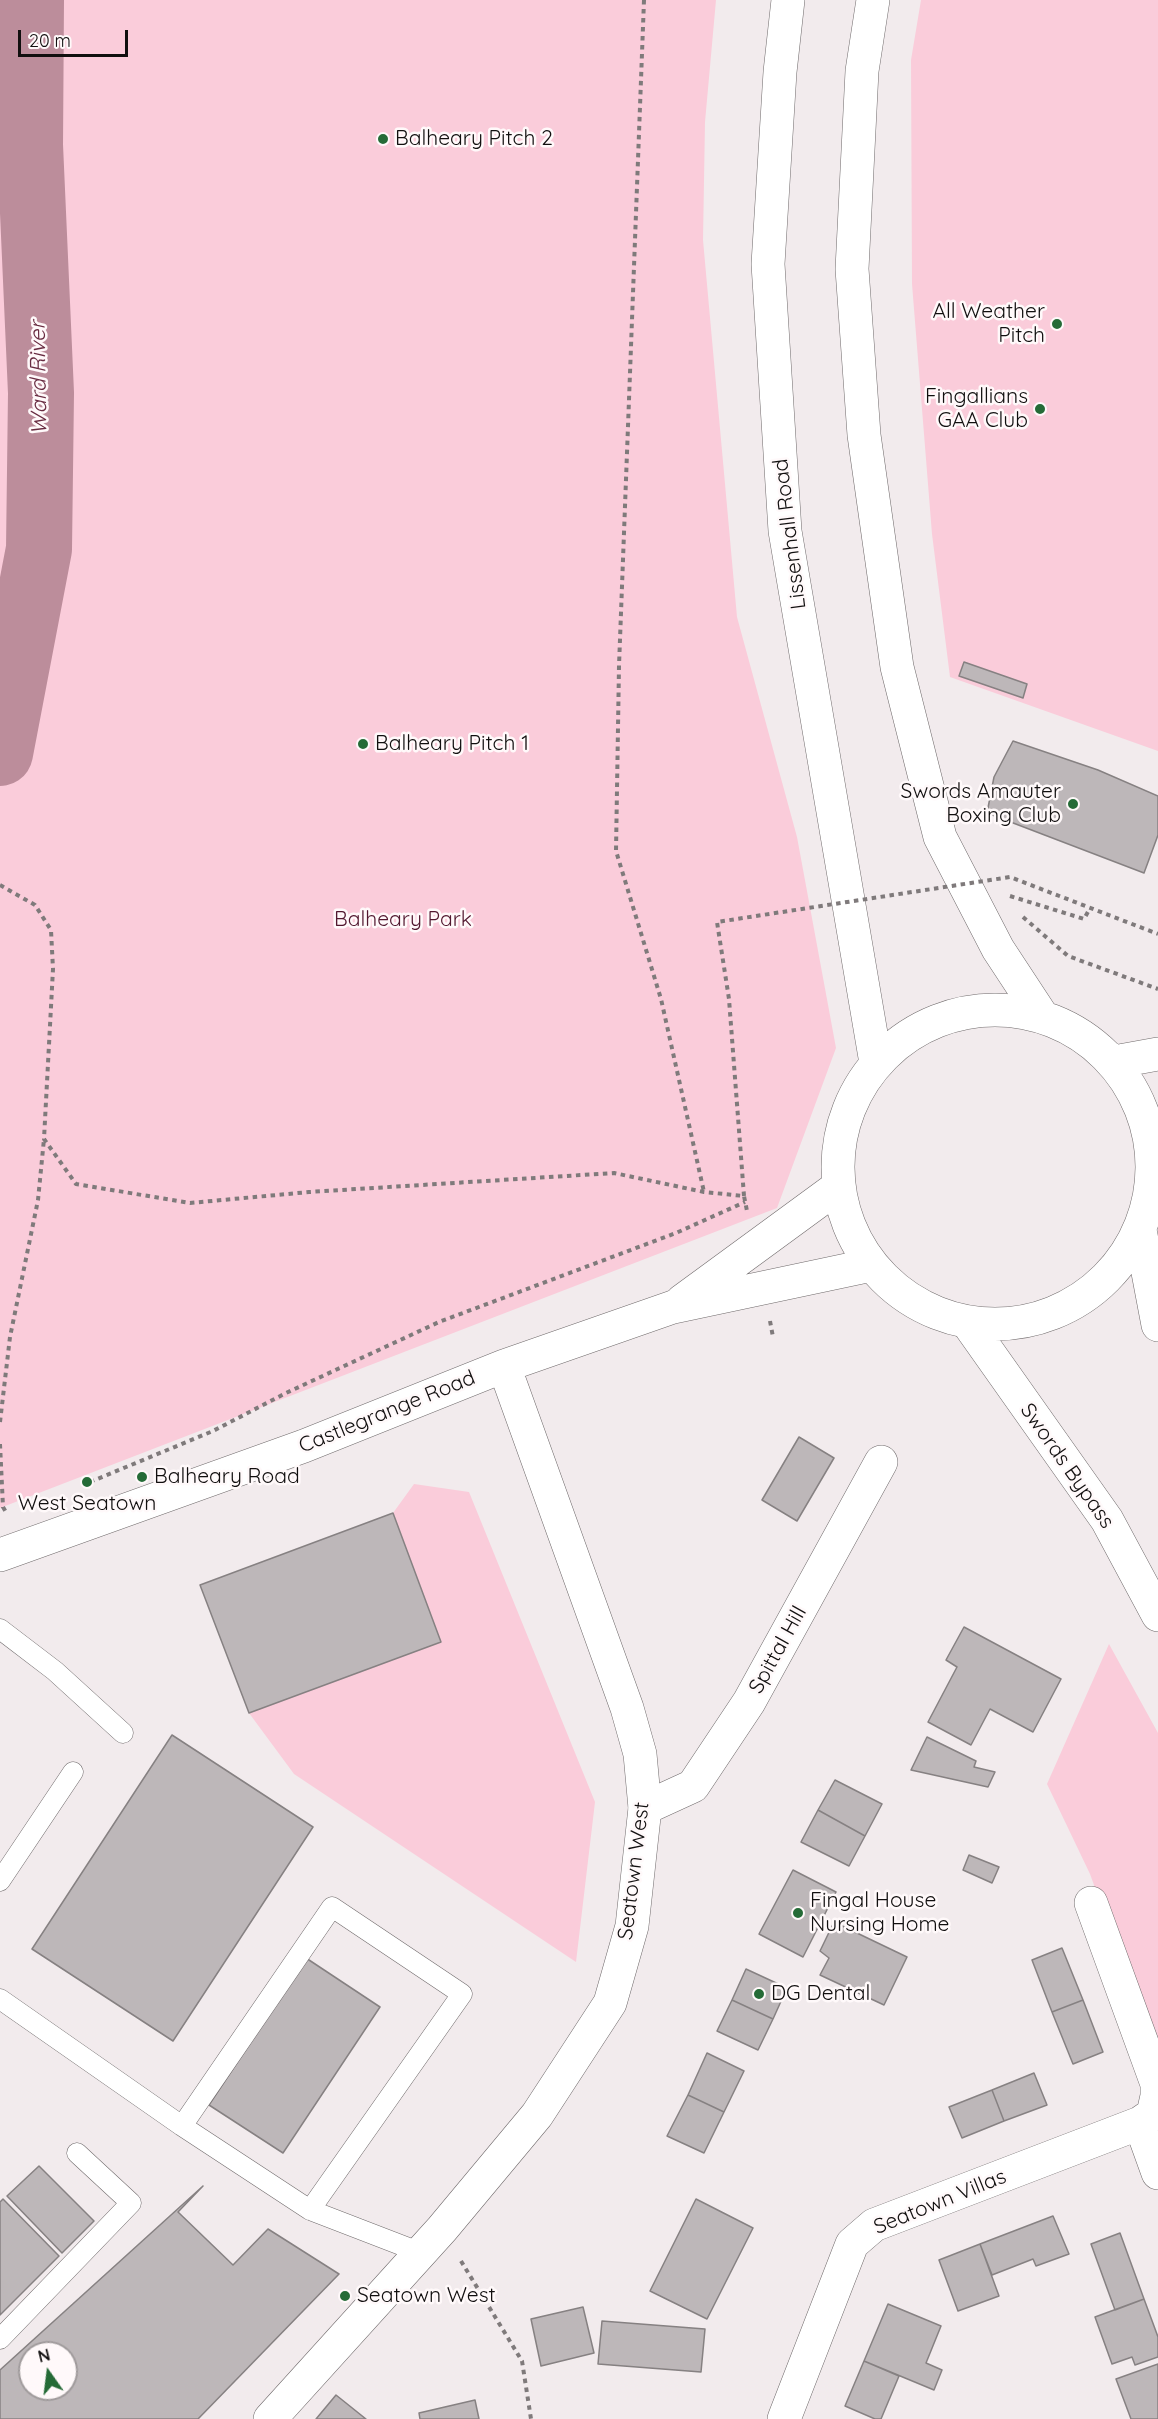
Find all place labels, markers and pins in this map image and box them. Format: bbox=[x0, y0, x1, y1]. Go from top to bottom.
place label: Balheary Pitch 2 bbox=[395, 126, 553, 152]
marker: Balheary Pitch 2 bbox=[376, 132, 390, 146]
place label: All Weather Pitch bbox=[932, 299, 1045, 349]
marker: All Weather Pitch bbox=[1050, 317, 1064, 331]
place label: Fingallians GAA Club bbox=[925, 384, 1028, 434]
marker: Fingallians GAA Club bbox=[1033, 402, 1047, 416]
place label: Balheary Pitch 1 bbox=[375, 731, 529, 757]
marker: Balheary Pitch 1 bbox=[356, 737, 370, 751]
place label: Swords Amauter Boxing Club bbox=[901, 779, 1061, 829]
marker: Swords Amauter Boxing Club bbox=[1066, 797, 1080, 811]
place label: Balheary Road bbox=[154, 1464, 300, 1490]
marker: Balheary Road bbox=[135, 1470, 149, 1484]
marker: West Seatown bbox=[80, 1475, 94, 1489]
place label: West Seatown bbox=[18, 1491, 156, 1517]
place label: Fingal House Nursing Home bbox=[810, 1888, 949, 1938]
marker: Fingal House Nursing Home bbox=[791, 1906, 805, 1920]
place label: DG Dental bbox=[771, 1981, 870, 2007]
marker: DG Dental bbox=[752, 1987, 766, 2001]
place label: Seatown West bbox=[357, 2283, 496, 2309]
marker: Seatown West bbox=[338, 2289, 352, 2303]

